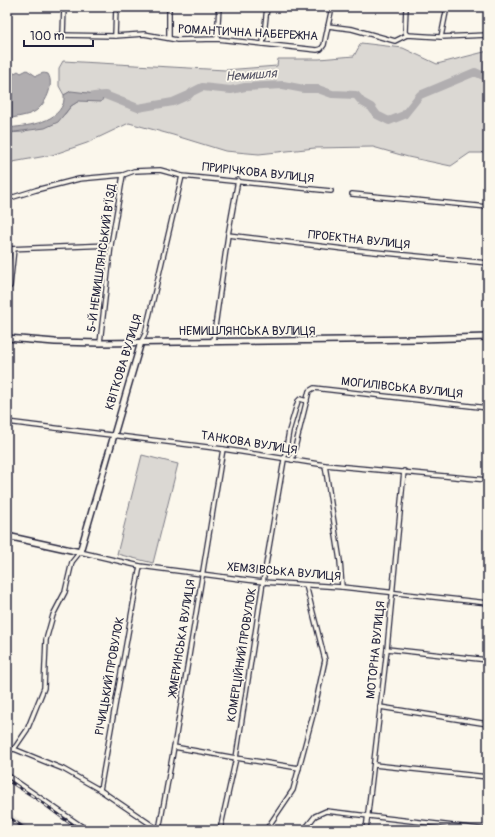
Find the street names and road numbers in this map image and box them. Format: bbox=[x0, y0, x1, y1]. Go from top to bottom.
street label: РОМАНТИЧНА НАБЕРЕЖНА bbox=[178, 22, 319, 44]
street label: ПРИРІЧКОВА ВУЛИЦЯ bbox=[201, 160, 315, 186]
street label: 5-Й НЕМИШЛЯНСЬКИЙ В’ЇЗД bbox=[83, 182, 120, 333]
street label: ПРОЕКТНА ВУЛИЦЯ bbox=[307, 227, 411, 253]
street label: КВІТКОВА ВУЛИЦЯ bbox=[102, 312, 146, 412]
street label: НЕМИШЛЯНСЬКА ВУЛИЦЯ bbox=[179, 324, 316, 339]
street label: МОГИЛІВСЬКА ВУЛИЦЯ bbox=[340, 374, 464, 402]
street label: ТАНКОВА ВУЛИЦЯ bbox=[200, 428, 298, 458]
street label: ХЕМЗІВСЬКА ВУЛИЦЯ bbox=[226, 560, 342, 584]
street label: ЖМЕРИНСЬКА ВУЛИЦЯ bbox=[165, 578, 199, 700]
street label: КОМЕРЦІЙНИЙ ПРОВУЛОК bbox=[224, 587, 260, 723]
street label: МОТОРНА ВУЛИЦЯ bbox=[363, 600, 389, 700]
street label: РІЧИЦЬКИЙ ПРОВУЛОК bbox=[92, 616, 128, 736]

